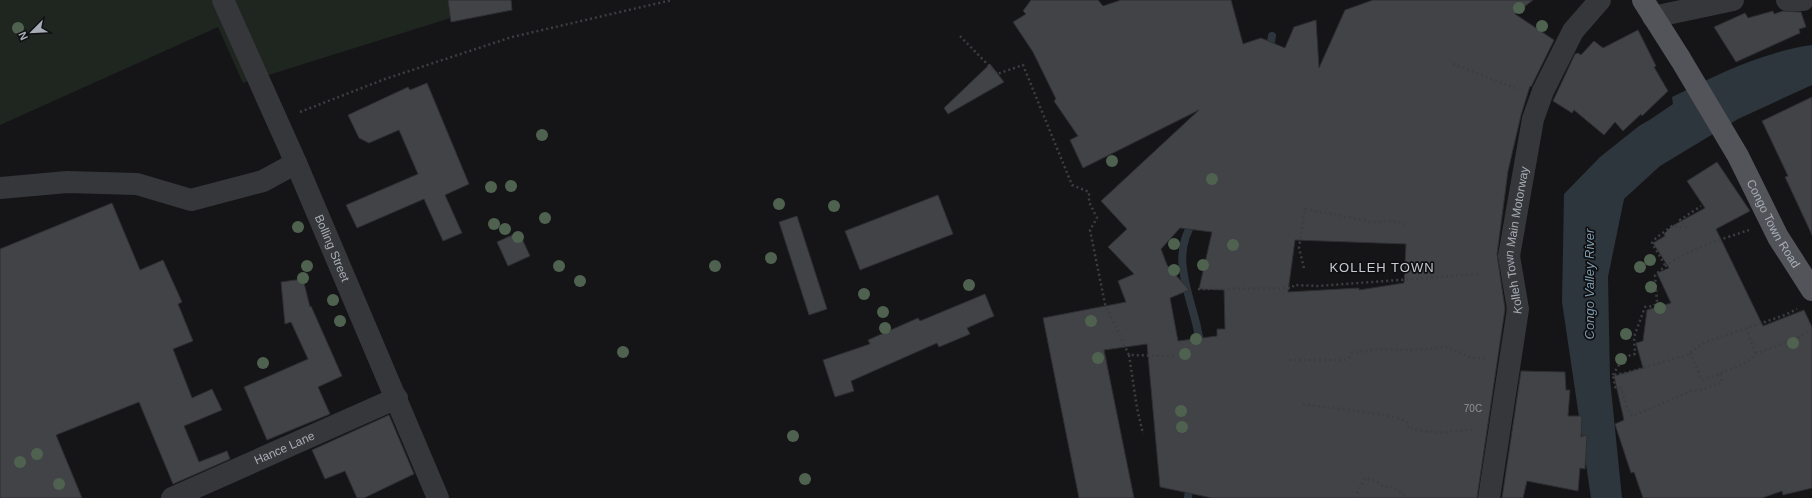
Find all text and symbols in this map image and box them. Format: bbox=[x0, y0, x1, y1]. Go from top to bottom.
north arrow bbox=[12, 12, 52, 52]
text: N bbox=[16, 30, 30, 42]
street label: Kolleh Town Main Motorway bbox=[1502, 165, 1532, 315]
street label: Congo Town Road bbox=[1744, 177, 1803, 271]
street label: Bolling Street bbox=[312, 212, 353, 284]
water label: Congo Valley River bbox=[1582, 228, 1597, 339]
district label: KOLLEH TOWN bbox=[1329, 260, 1435, 275]
house number: 70C bbox=[1464, 403, 1482, 414]
street label: Hance Lane bbox=[252, 428, 317, 468]

